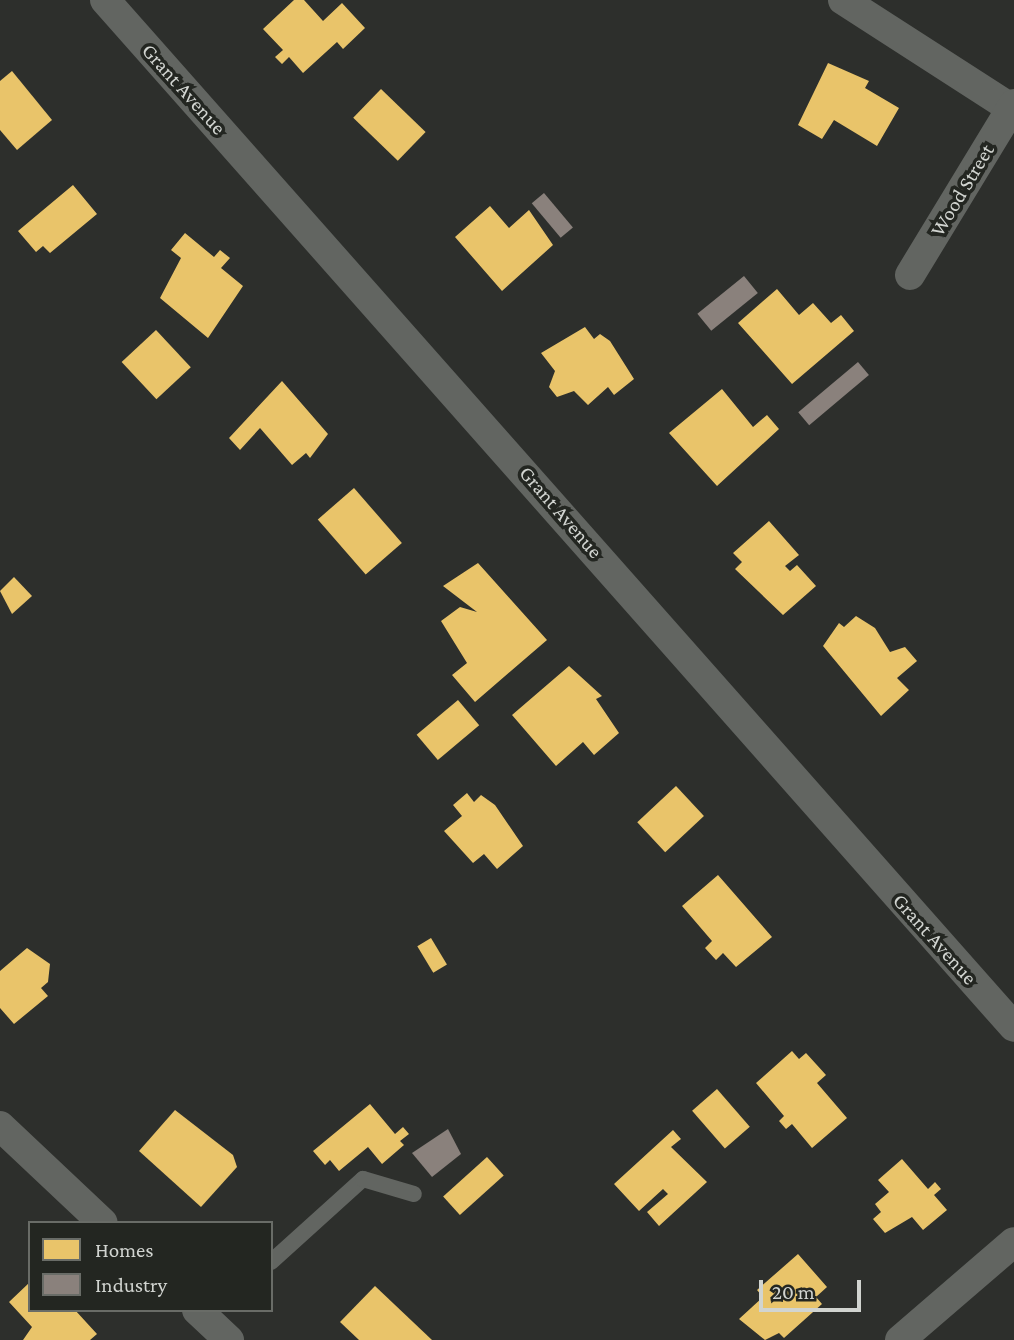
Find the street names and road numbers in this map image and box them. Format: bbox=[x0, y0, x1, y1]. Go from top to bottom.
street label: Grant Avenue bbox=[136, 38, 232, 140]
street label: Wood Street bbox=[925, 139, 999, 241]
street label: Grant Avenue bbox=[514, 461, 608, 563]
street label: Grant Avenue bbox=[887, 888, 983, 990]

